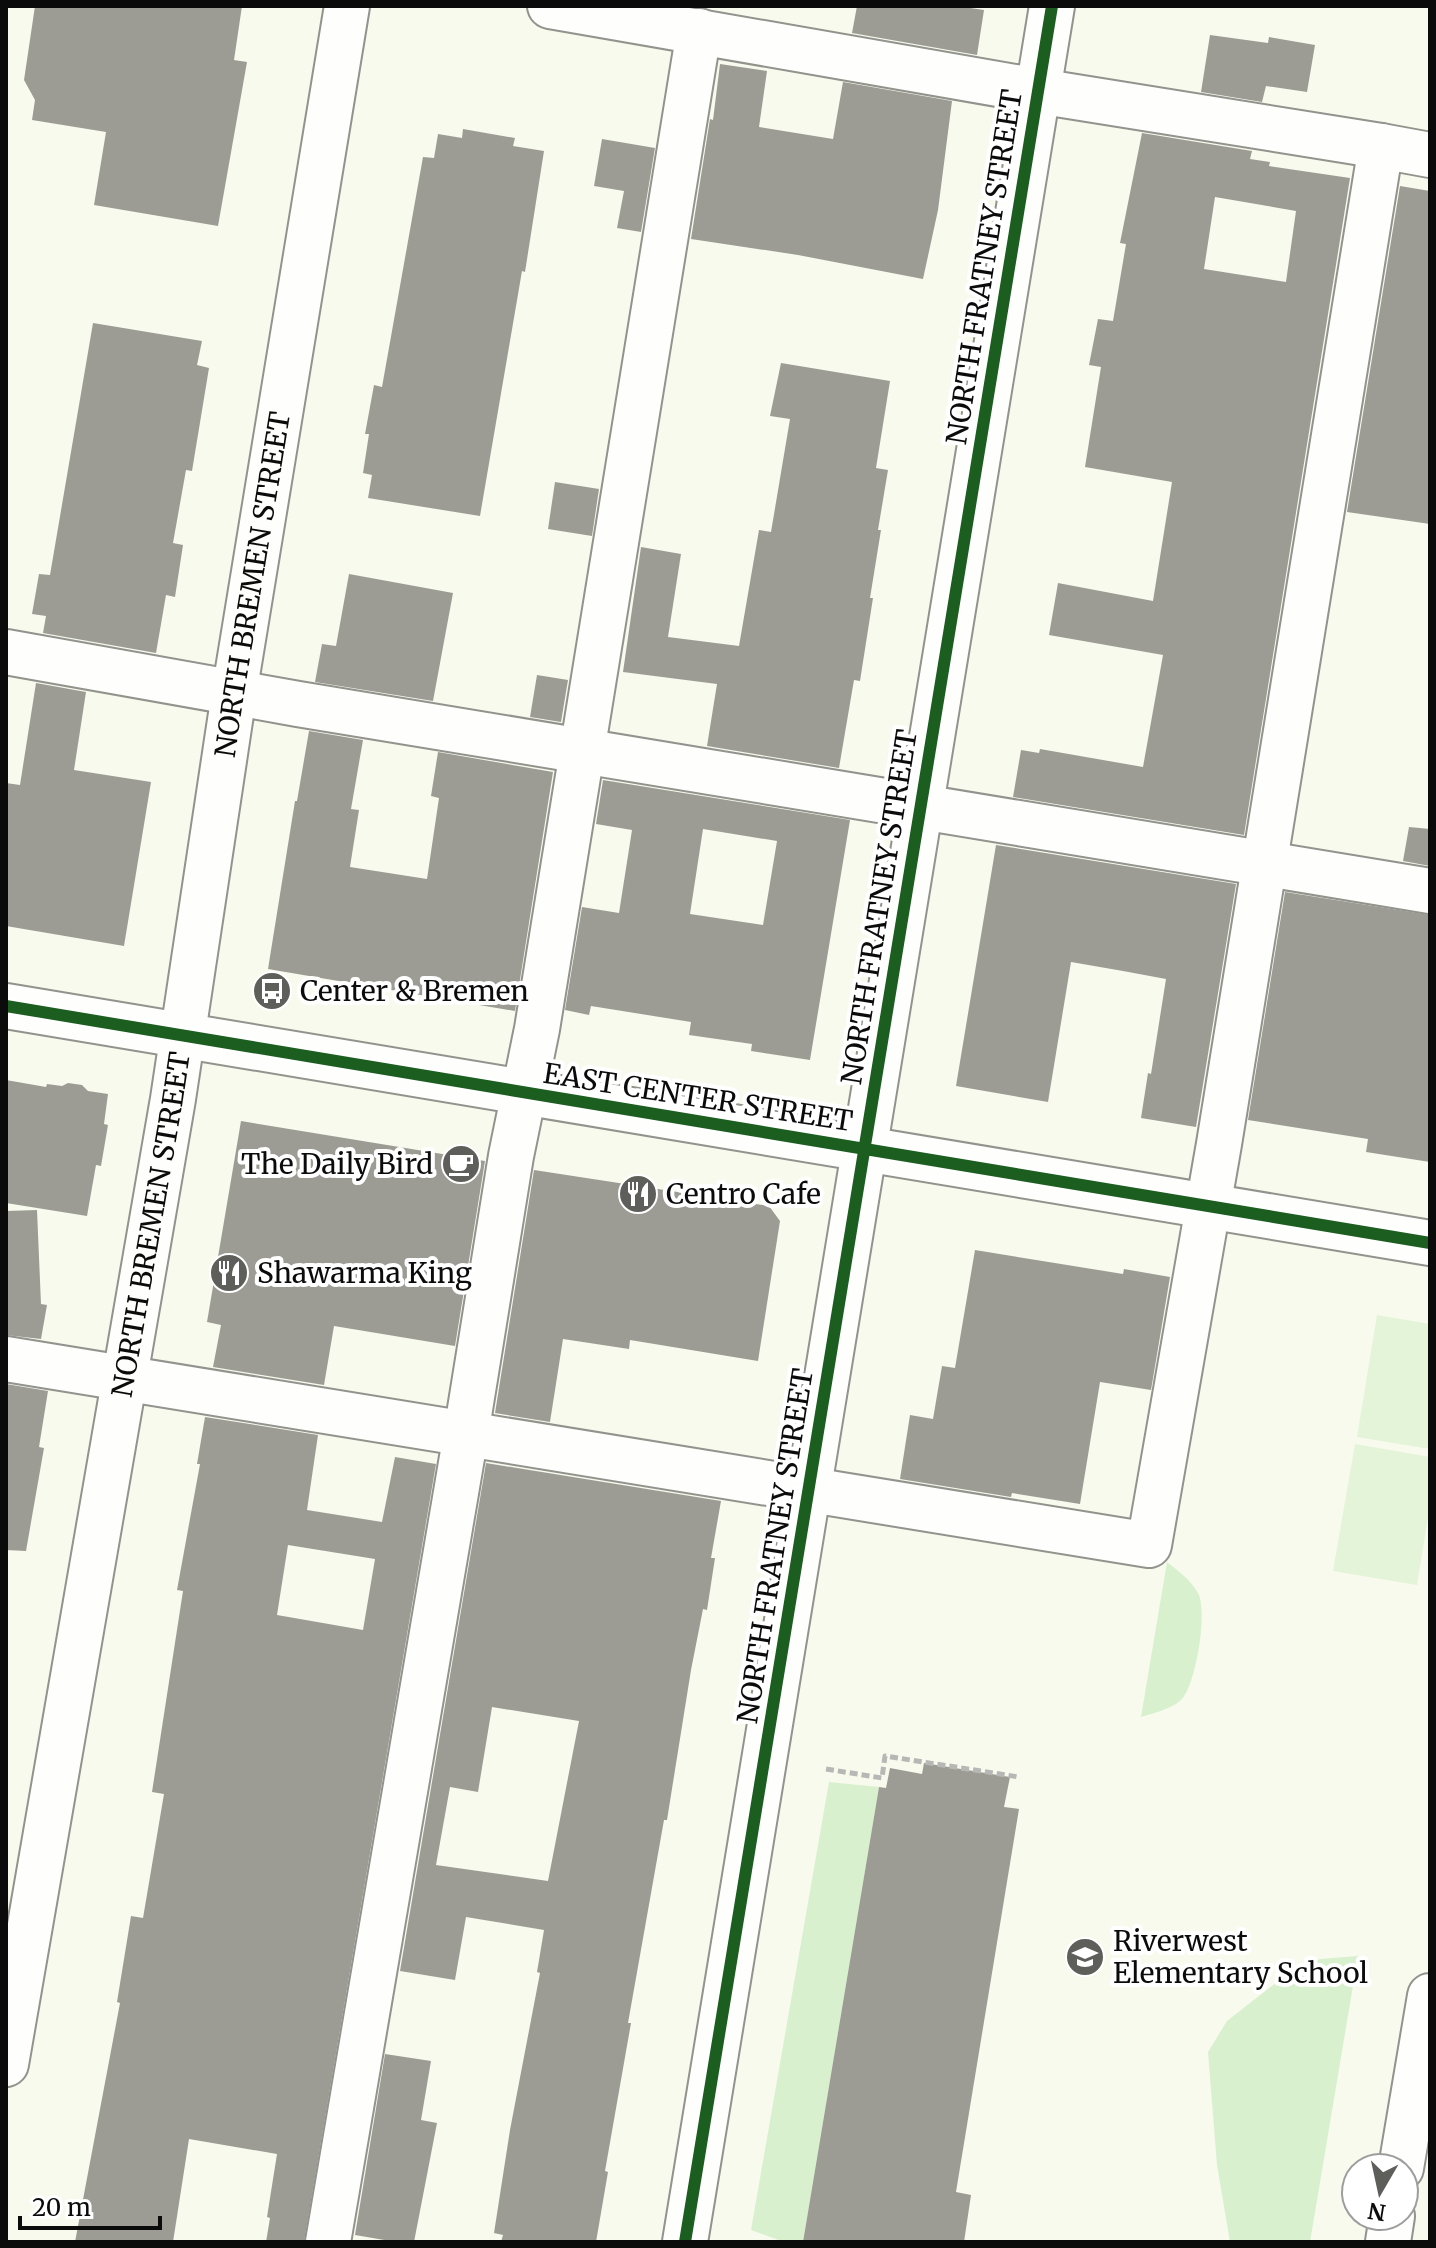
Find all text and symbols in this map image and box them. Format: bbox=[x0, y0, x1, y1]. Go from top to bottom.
street label: NORTH FRATNEY STREET bbox=[938, 87, 1030, 447]
street label: NORTH BREMEN STREET bbox=[207, 409, 298, 760]
street label: NORTH FRATNEY STREET bbox=[833, 727, 925, 1087]
bus stop icon: Center & Bremen bbox=[251, 970, 293, 1012]
place label: Center & Bremen bbox=[300, 973, 529, 1009]
street label: NORTH BREMEN STREET bbox=[104, 1049, 198, 1400]
street label: EAST CENTER STREET bbox=[541, 1055, 855, 1139]
cafe icon: The Daily Bird bbox=[440, 1143, 482, 1185]
place label: The Daily Bird bbox=[241, 1146, 433, 1182]
restaurant icon: Centro Cafe bbox=[617, 1173, 659, 1215]
place label: Centro Cafe bbox=[666, 1176, 821, 1212]
restaurant icon: Shawarma King bbox=[208, 1252, 250, 1294]
place label: Shawarma King bbox=[257, 1255, 472, 1291]
street label: NORTH FRATNEY STREET bbox=[729, 1366, 821, 1726]
place label: Riverwest Elementary School bbox=[1113, 1923, 1368, 1991]
school or university icon: Riverwest Elementary School bbox=[1064, 1936, 1106, 1978]
north arrow bbox=[1340, 2152, 1420, 2232]
scale bar bbox=[20, 2180, 160, 2230]
text: 20 m bbox=[32, 2192, 91, 2223]
text: N bbox=[1365, 2196, 1388, 2227]

